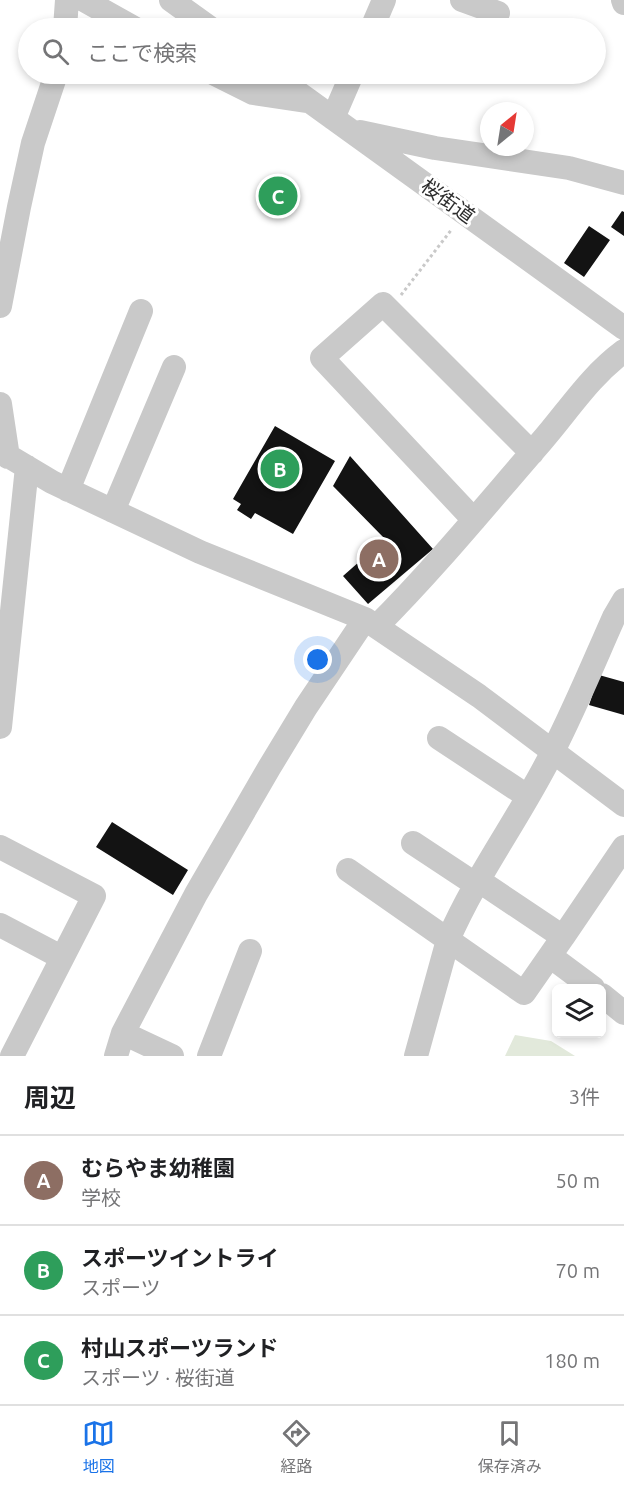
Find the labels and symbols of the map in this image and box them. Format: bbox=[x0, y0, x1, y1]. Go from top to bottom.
north arrow bbox=[480, 102, 534, 156]
pin: C bbox=[258, 174, 298, 218]
street label: 桜街道 bbox=[417, 174, 479, 228]
pin: B bbox=[260, 446, 300, 492]
pin: A bbox=[360, 536, 398, 582]
your location bbox=[303, 645, 332, 674]

